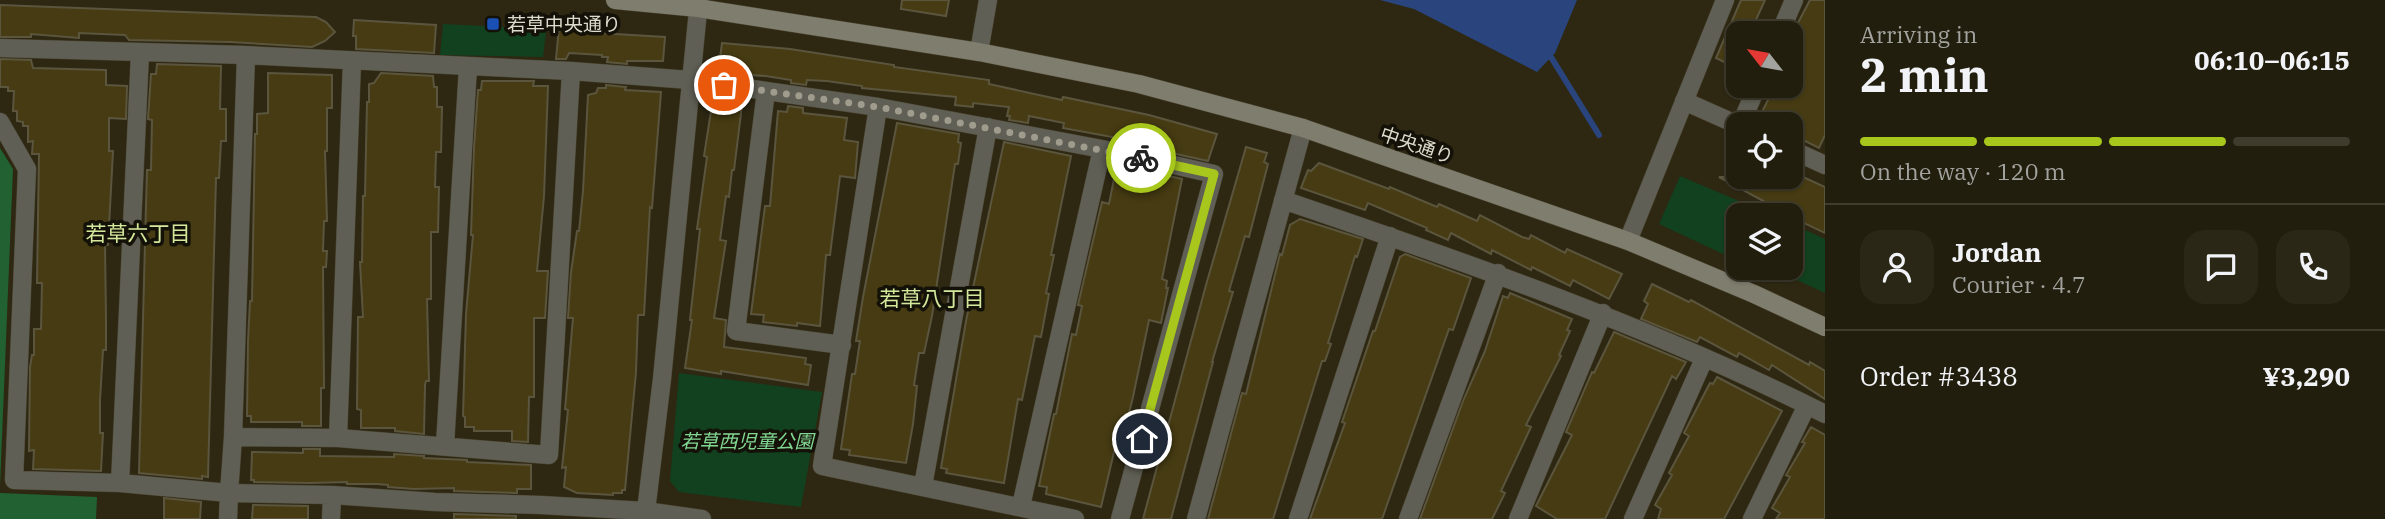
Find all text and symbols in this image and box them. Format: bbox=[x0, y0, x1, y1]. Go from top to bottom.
place label: 若草中央通り bbox=[507, 12, 621, 36]
marker: 若草中央通り bbox=[485, 16, 501, 32]
text: Arriving in bbox=[1860, 19, 1977, 49]
north arrow bbox=[1726, 21, 1802, 98]
map controls bbox=[1726, 21, 1803, 280]
text: 06:10–06:15 bbox=[2194, 43, 2350, 77]
text: 2 min bbox=[1860, 45, 1989, 105]
pin bbox=[694, 55, 754, 115]
icon: bag bbox=[705, 66, 743, 104]
button: locate bbox=[1726, 112, 1803, 189]
street label: 中央通り bbox=[1377, 121, 1457, 169]
courier bbox=[1106, 123, 1176, 193]
icon: bike bbox=[1122, 139, 1160, 177]
text: On the way · 120 m bbox=[1860, 156, 2066, 186]
button: layers bbox=[1726, 203, 1803, 280]
district label: 若草六丁目 bbox=[86, 219, 191, 247]
button: person bbox=[1860, 230, 1934, 304]
button: chat bbox=[2184, 230, 2258, 304]
button: phone bbox=[2276, 230, 2350, 304]
text: Jordan bbox=[1952, 235, 2042, 269]
text: Courier · 4.7 bbox=[1952, 269, 2086, 299]
district label: 若草八丁目 bbox=[880, 284, 985, 312]
text: Order #3438 bbox=[1860, 359, 2018, 393]
text: ¥3,290 bbox=[2263, 359, 2350, 393]
pin bbox=[1112, 409, 1172, 469]
icon: home bbox=[1123, 420, 1161, 458]
park label: 若草西児童公園 bbox=[680, 429, 816, 453]

